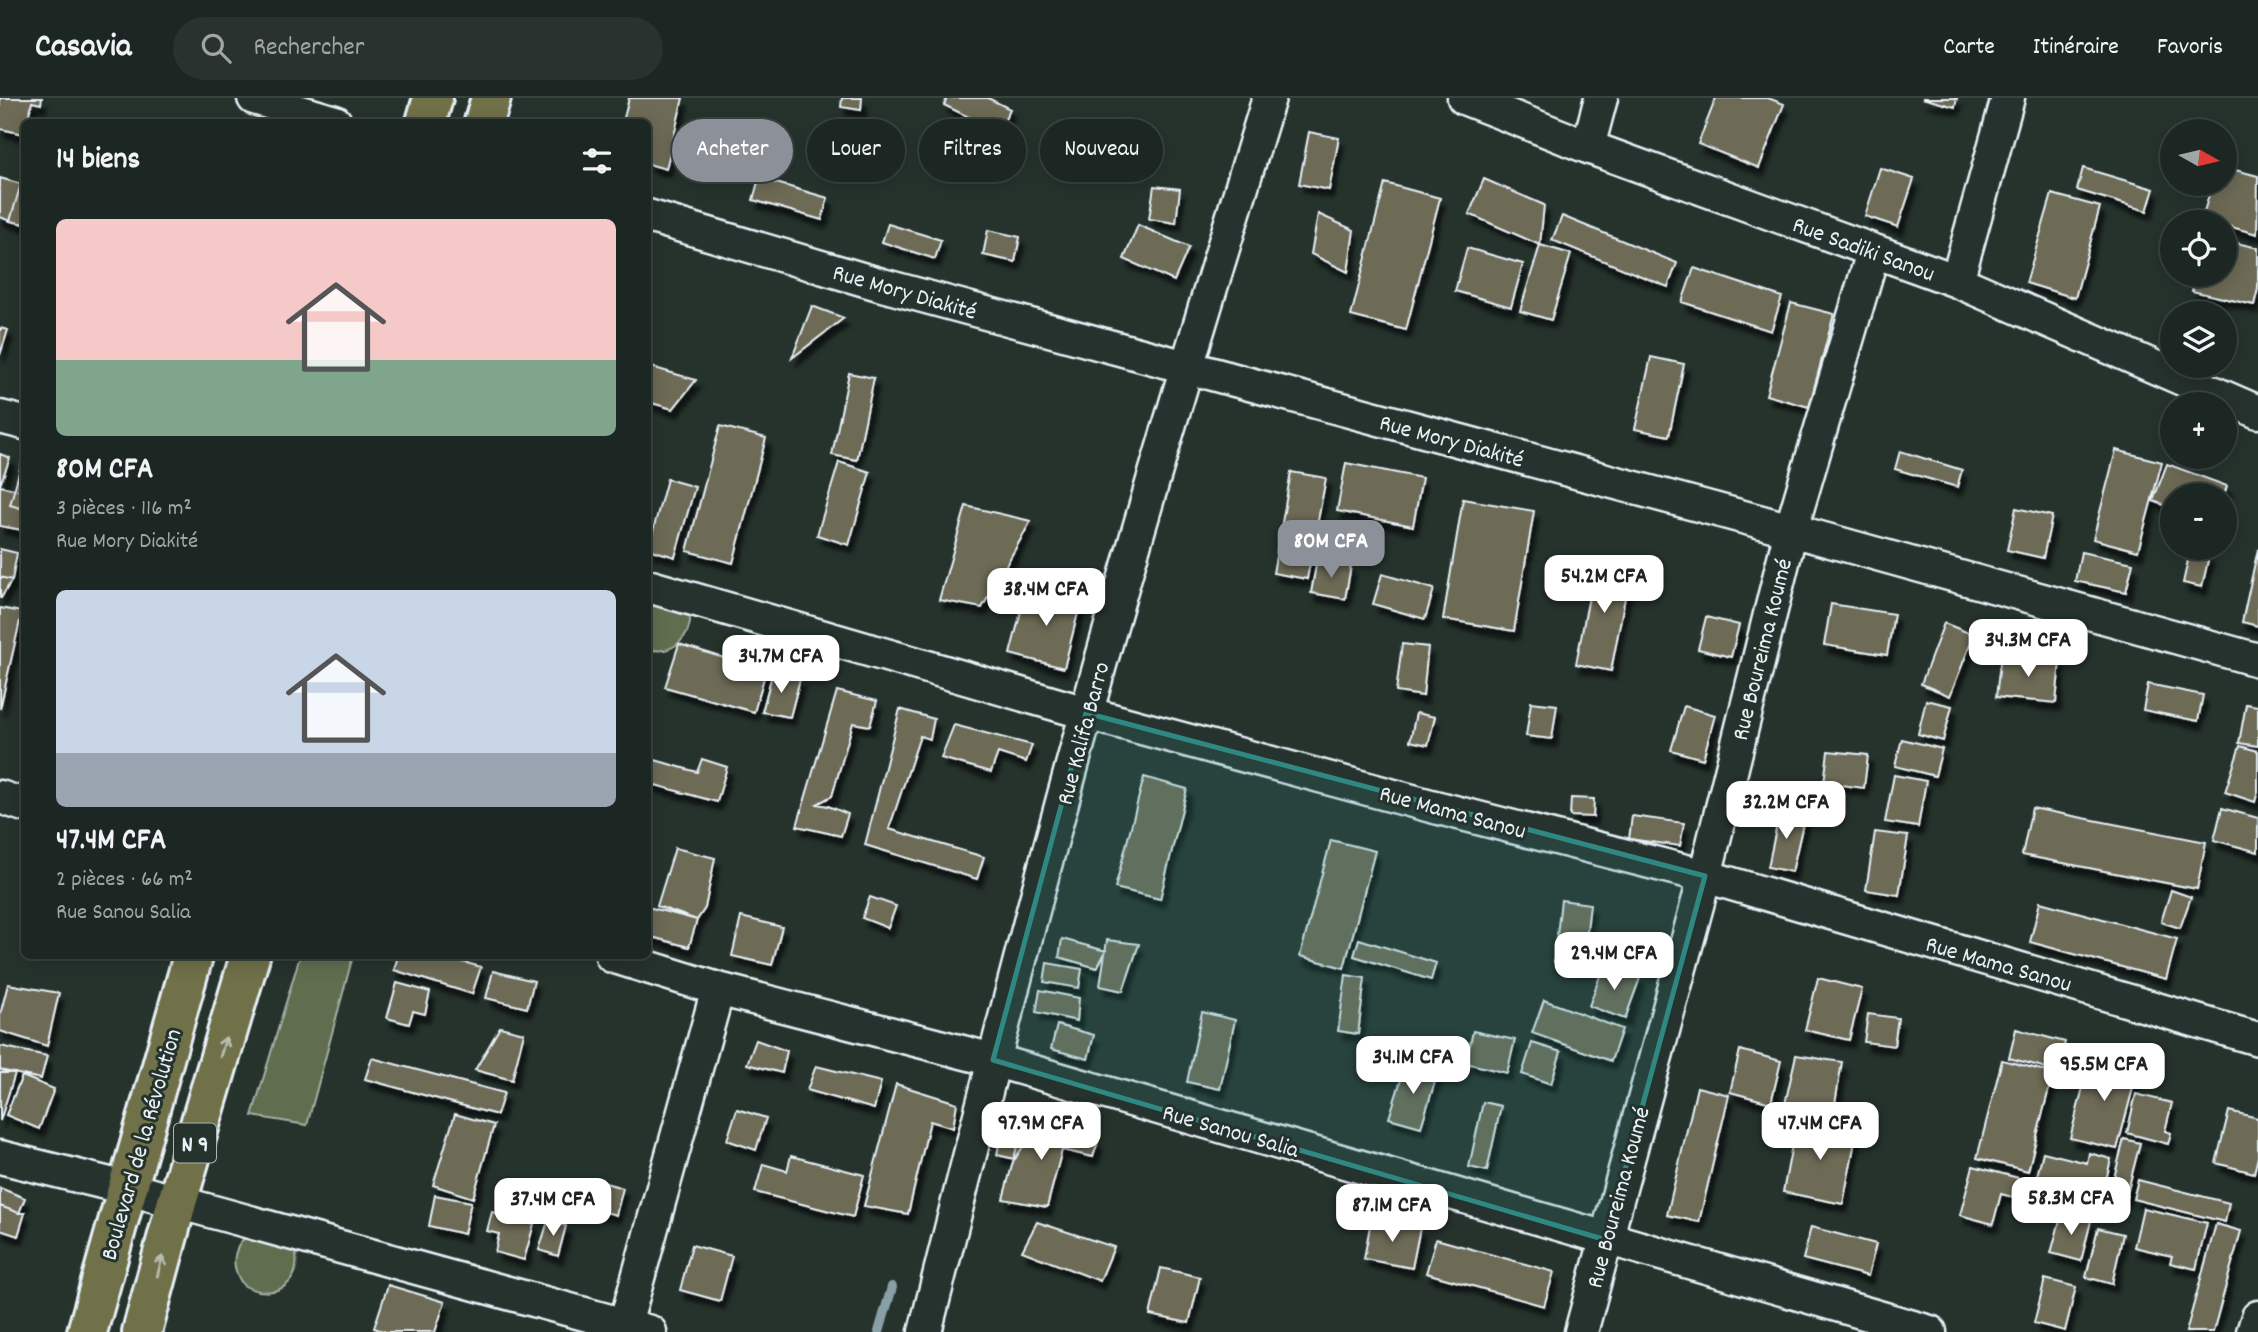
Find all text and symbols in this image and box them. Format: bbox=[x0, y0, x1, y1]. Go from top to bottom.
search box bbox=[173, 17, 663, 80]
text: Casavia bbox=[35, 25, 131, 72]
icon: search bbox=[197, 29, 235, 67]
text: Rechercher bbox=[253, 30, 364, 67]
text: Carte bbox=[1943, 31, 1995, 65]
text: Itinéraire bbox=[2033, 31, 2119, 65]
text: Favoris bbox=[2157, 31, 2223, 65]
chip: Acheter bbox=[672, 119, 793, 182]
chip: Louer bbox=[807, 119, 905, 182]
chip: Filtres bbox=[919, 119, 1026, 182]
chip: Nouveau bbox=[1040, 119, 1163, 182]
north arrow bbox=[2160, 119, 2236, 196]
map controls bbox=[2160, 119, 2237, 560]
text: 14 biens bbox=[56, 140, 140, 183]
icon: filters bbox=[578, 142, 616, 180]
street label: Rue Sadiki Sanou bbox=[1787, 209, 1939, 292]
button: locate bbox=[2160, 210, 2237, 287]
street label: Rue Mory Diakité bbox=[828, 257, 980, 331]
icon: home bbox=[273, 264, 399, 390]
button: layers bbox=[2160, 301, 2237, 378]
button: + bbox=[2160, 392, 2237, 469]
street label: Rue Mory Diakité bbox=[1375, 407, 1527, 479]
text: 80M CFA bbox=[56, 450, 153, 493]
button: − bbox=[2160, 483, 2237, 560]
text: 3 pièces · 116 m² bbox=[56, 493, 192, 526]
pin: 80M CFA bbox=[1266, 520, 1396, 580]
text: Rue Mory Diakité bbox=[56, 526, 198, 559]
text: 80M CFA bbox=[1294, 526, 1368, 559]
street label: Rue Boureima Koumé bbox=[1725, 555, 1803, 744]
pin: 54.2M CFA bbox=[1524, 556, 1684, 615]
text: 54.2M CFA bbox=[1561, 561, 1648, 594]
pin: 38.4M CFA bbox=[966, 568, 1126, 628]
text: 38.4M CFA bbox=[1003, 574, 1089, 607]
pin: 34.3M CFA bbox=[1948, 620, 2108, 679]
text: 34.3M CFA bbox=[1985, 625, 2071, 658]
icon: home bbox=[273, 635, 399, 761]
pin: 34.7M CFA bbox=[701, 636, 861, 695]
text: 34.7M CFA bbox=[738, 641, 824, 674]
street label: Rue Kalifa Barro bbox=[1049, 658, 1120, 809]
street label: Rue Mama Sanou bbox=[1375, 778, 1529, 850]
pin: 32.2M CFA bbox=[1706, 782, 1866, 841]
text: 32.2M CFA bbox=[1742, 787, 1830, 820]
text: 47.4M CFA bbox=[56, 821, 166, 864]
text: 2 pièces · 66 m² bbox=[56, 864, 193, 897]
text: Rue Sanou Salia bbox=[56, 897, 191, 930]
street label: Rue Mama Sanou bbox=[1921, 929, 2075, 1003]
pin: 29.4M CFA bbox=[1534, 932, 1694, 992]
text: 29.4M CFA bbox=[1571, 938, 1657, 971]
street label: Boulevard de la Révolution bbox=[94, 1025, 192, 1264]
one-way arrow bbox=[217, 1037, 230, 1059]
pin: 34.1M CFA bbox=[1333, 1037, 1493, 1096]
text: 34.1M CFA bbox=[1372, 1042, 1454, 1075]
pin: 95.5M CFA bbox=[2024, 1044, 2184, 1103]
text: 95.5M CFA bbox=[2060, 1049, 2148, 1082]
street label: Rue Sanou Salia bbox=[1158, 1097, 1303, 1169]
pin: 97.9M CFA bbox=[961, 1102, 1121, 1162]
pin: 47.4M CFA bbox=[1740, 1102, 1900, 1162]
street label: Rue Boureima Koumé bbox=[1579, 1103, 1660, 1292]
text: 97.9M CFA bbox=[998, 1108, 1084, 1141]
text: 47.4M CFA bbox=[1778, 1108, 1862, 1141]
road number: N 9 bbox=[174, 1124, 216, 1162]
pin: 37.4M CFA bbox=[473, 1178, 633, 1238]
pin: 58.3M CFA bbox=[1991, 1178, 2151, 1237]
text: 58.3M CFA bbox=[2028, 1183, 2114, 1216]
text: 37.4M CFA bbox=[510, 1184, 596, 1217]
pin: 87.1M CFA bbox=[1312, 1184, 1472, 1244]
text: 87.1M CFA bbox=[1352, 1190, 1432, 1223]
one-way arrow bbox=[154, 1255, 167, 1278]

